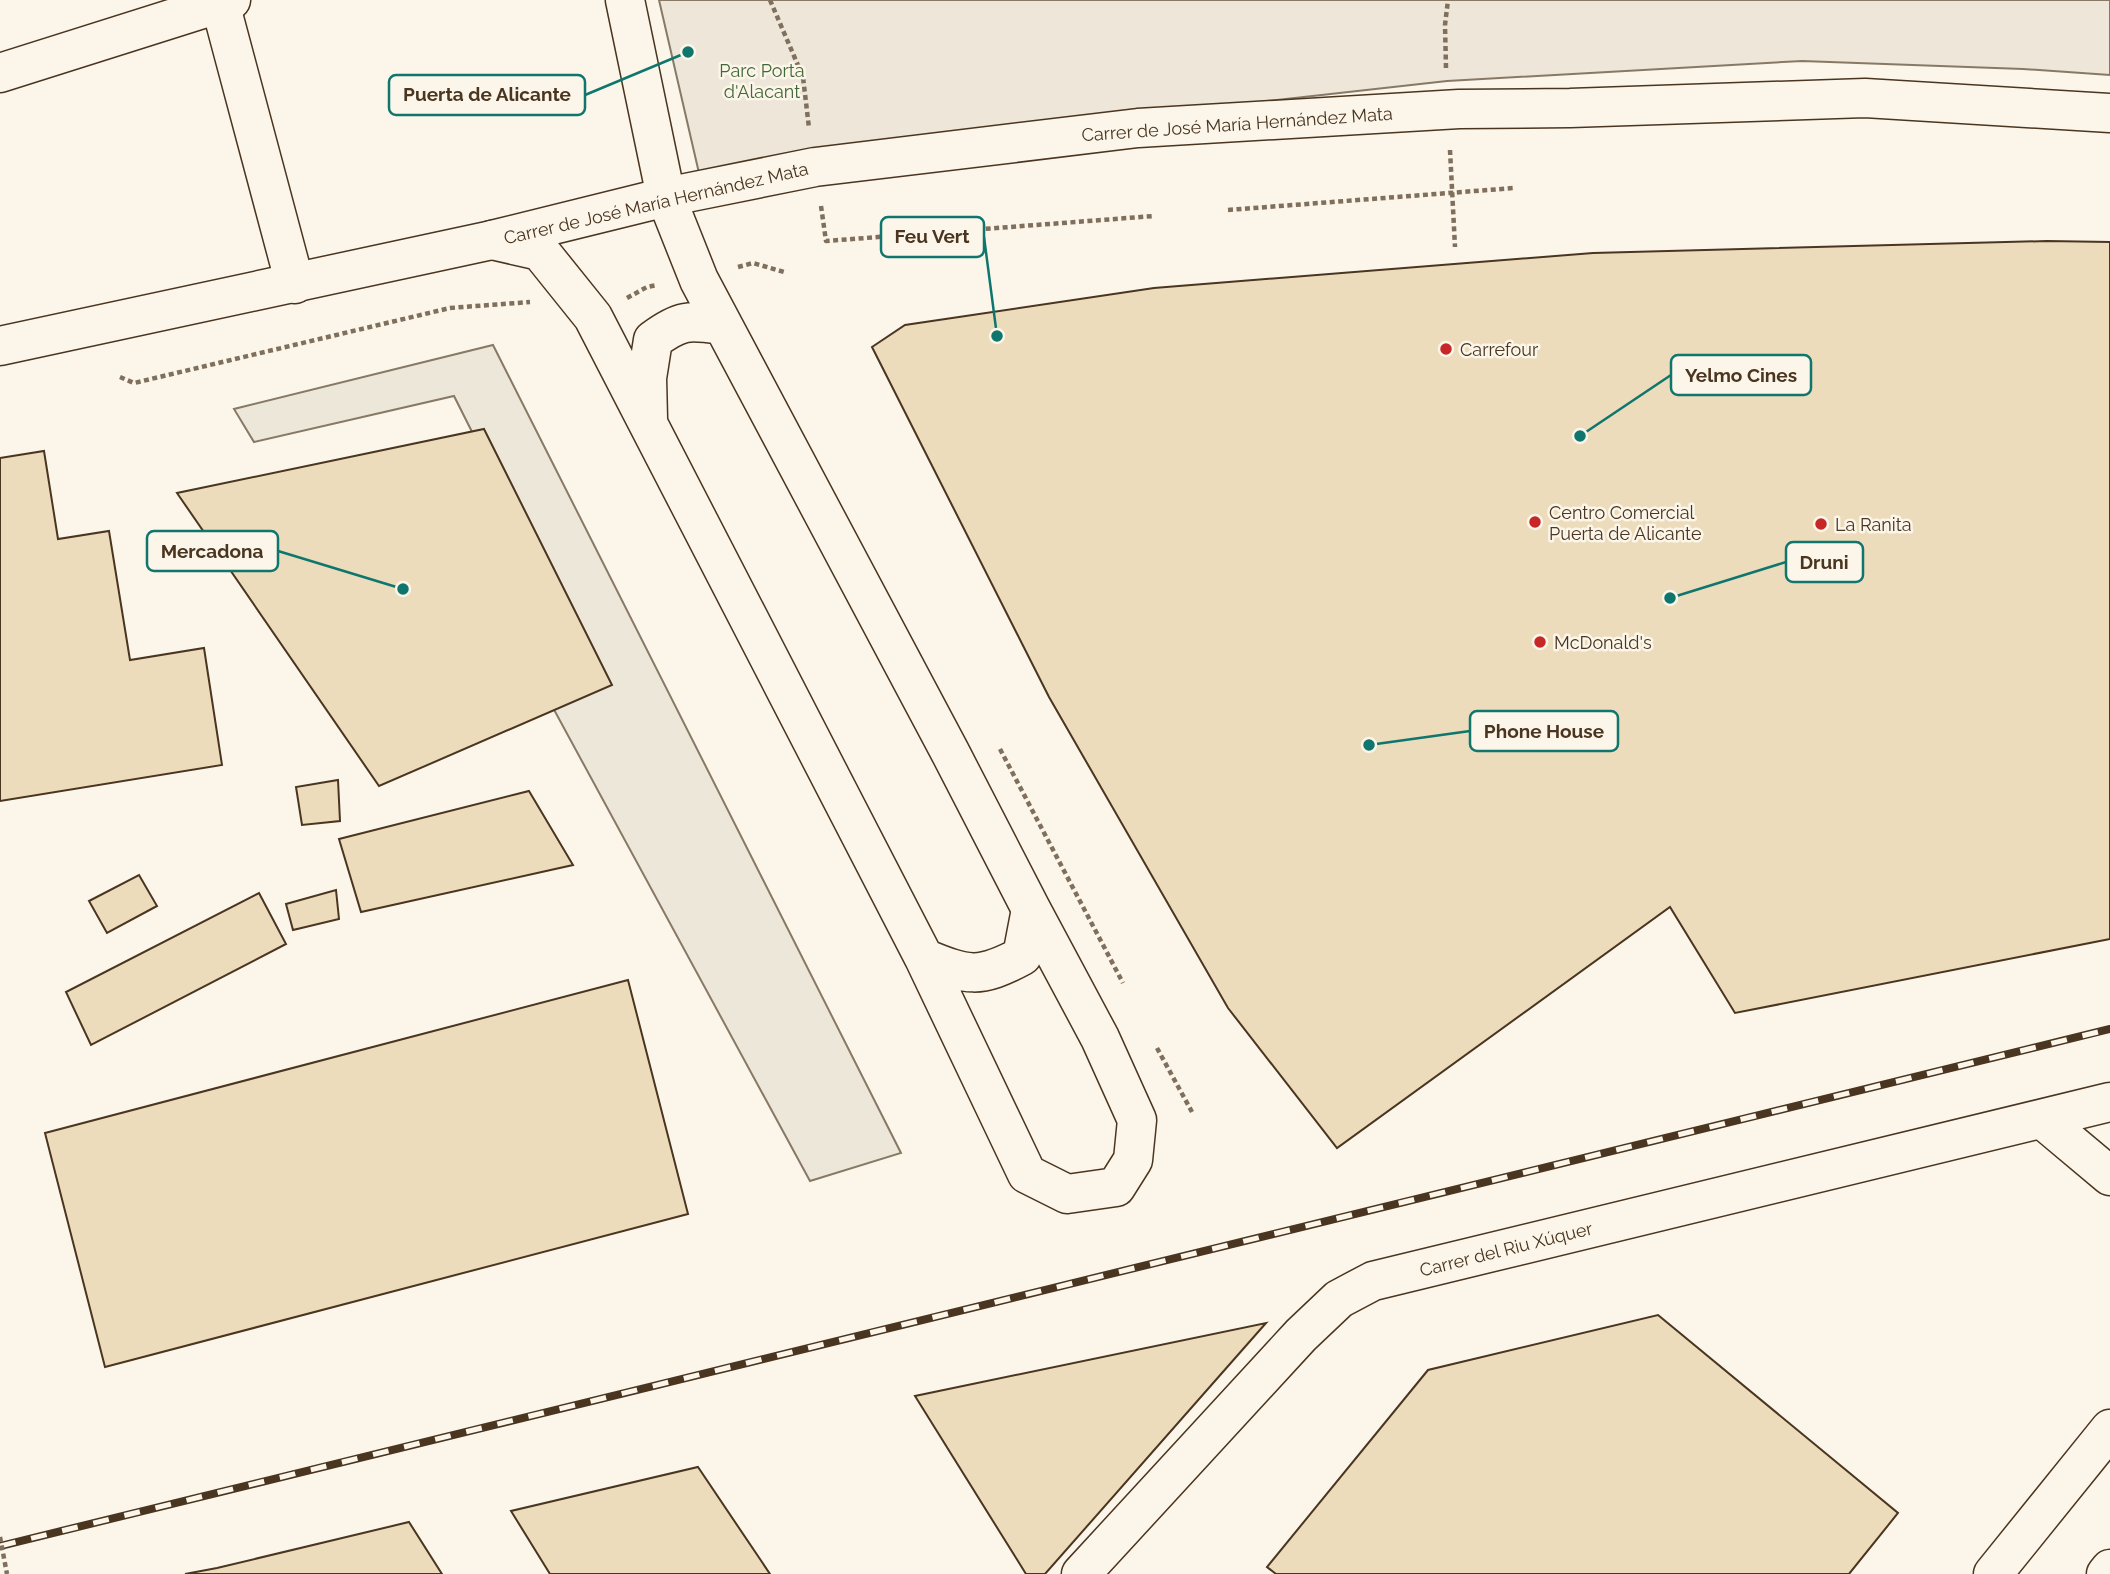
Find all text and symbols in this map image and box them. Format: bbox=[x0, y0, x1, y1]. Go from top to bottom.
park label: Parc Porta d'Alacant bbox=[719, 60, 805, 102]
callout: Puerta de Alicante bbox=[389, 75, 585, 115]
text: Puerta de Alicante bbox=[403, 83, 571, 105]
street label: Carrer de José María Hernández Mata bbox=[1081, 103, 1393, 145]
street label: Carrer de José María Hernández Mata bbox=[502, 158, 810, 248]
callout: Feu Vert bbox=[881, 217, 984, 257]
text: Feu Vert bbox=[895, 225, 970, 247]
place label: Carrefour bbox=[1460, 339, 1539, 360]
marker: Carrefour bbox=[1438, 341, 1454, 357]
callout: Yelmo Cines bbox=[1671, 355, 1811, 395]
text: Yelmo Cines bbox=[1685, 364, 1797, 386]
place label: Centro Comercial Puerta de Alicante bbox=[1549, 502, 1702, 544]
marker: Centro Comercial Puerta de Alicante bbox=[1527, 514, 1543, 530]
place label: La Ranita bbox=[1835, 514, 1912, 535]
marker: La Ranita bbox=[1813, 516, 1829, 532]
callout: Mercadona bbox=[147, 531, 278, 571]
text: Mercadona bbox=[161, 540, 263, 562]
callout: Druni bbox=[1786, 542, 1863, 582]
text: Druni bbox=[1800, 551, 1848, 573]
place label: McDonald's bbox=[1554, 632, 1652, 653]
marker: McDonald's bbox=[1532, 634, 1548, 650]
callout: Phone House bbox=[1470, 711, 1618, 751]
text: Phone House bbox=[1484, 720, 1604, 742]
street label: Carrer del Riu Xúquer bbox=[1417, 1217, 1595, 1281]

